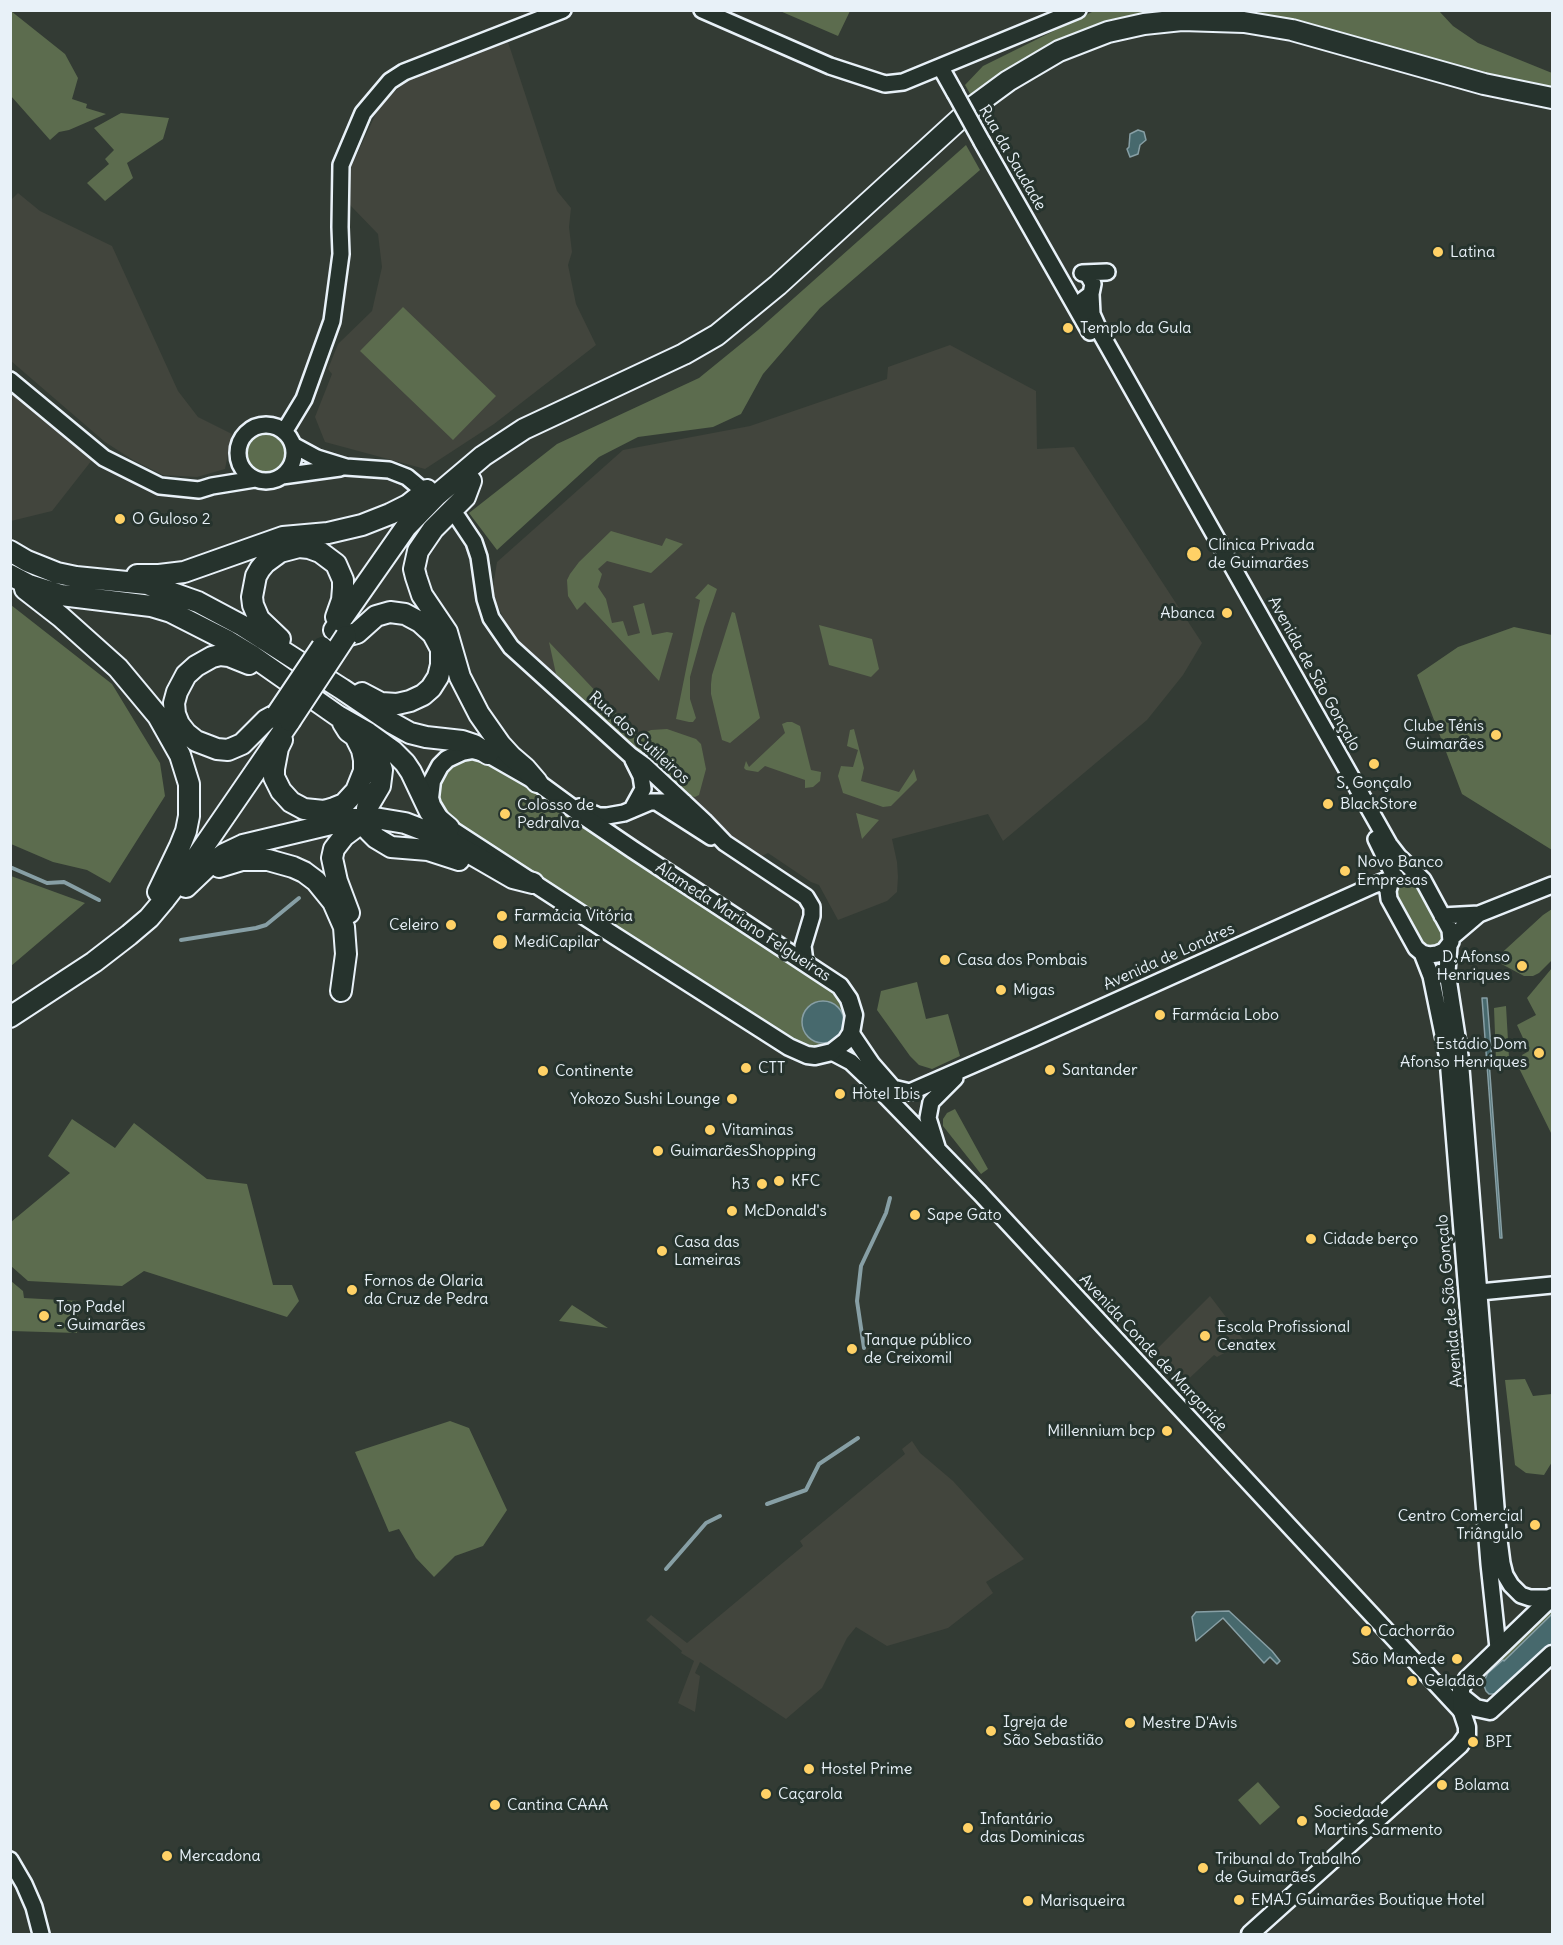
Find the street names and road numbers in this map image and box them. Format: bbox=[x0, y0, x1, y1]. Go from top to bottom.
street label: Rua da Saudade bbox=[974, 102, 1050, 214]
street label: Avenida de São Gonçalo bbox=[1263, 593, 1365, 755]
street label: Rua dos Cutileiros bbox=[585, 688, 693, 788]
street label: Alameda Mariano Felgueiras bbox=[652, 858, 834, 986]
street label: Avenida de Londres bbox=[1100, 919, 1238, 995]
street label: Avenida de São Gonçalo bbox=[1433, 1214, 1467, 1388]
street label: Avenida Conde de Margaride bbox=[1075, 1270, 1231, 1436]

